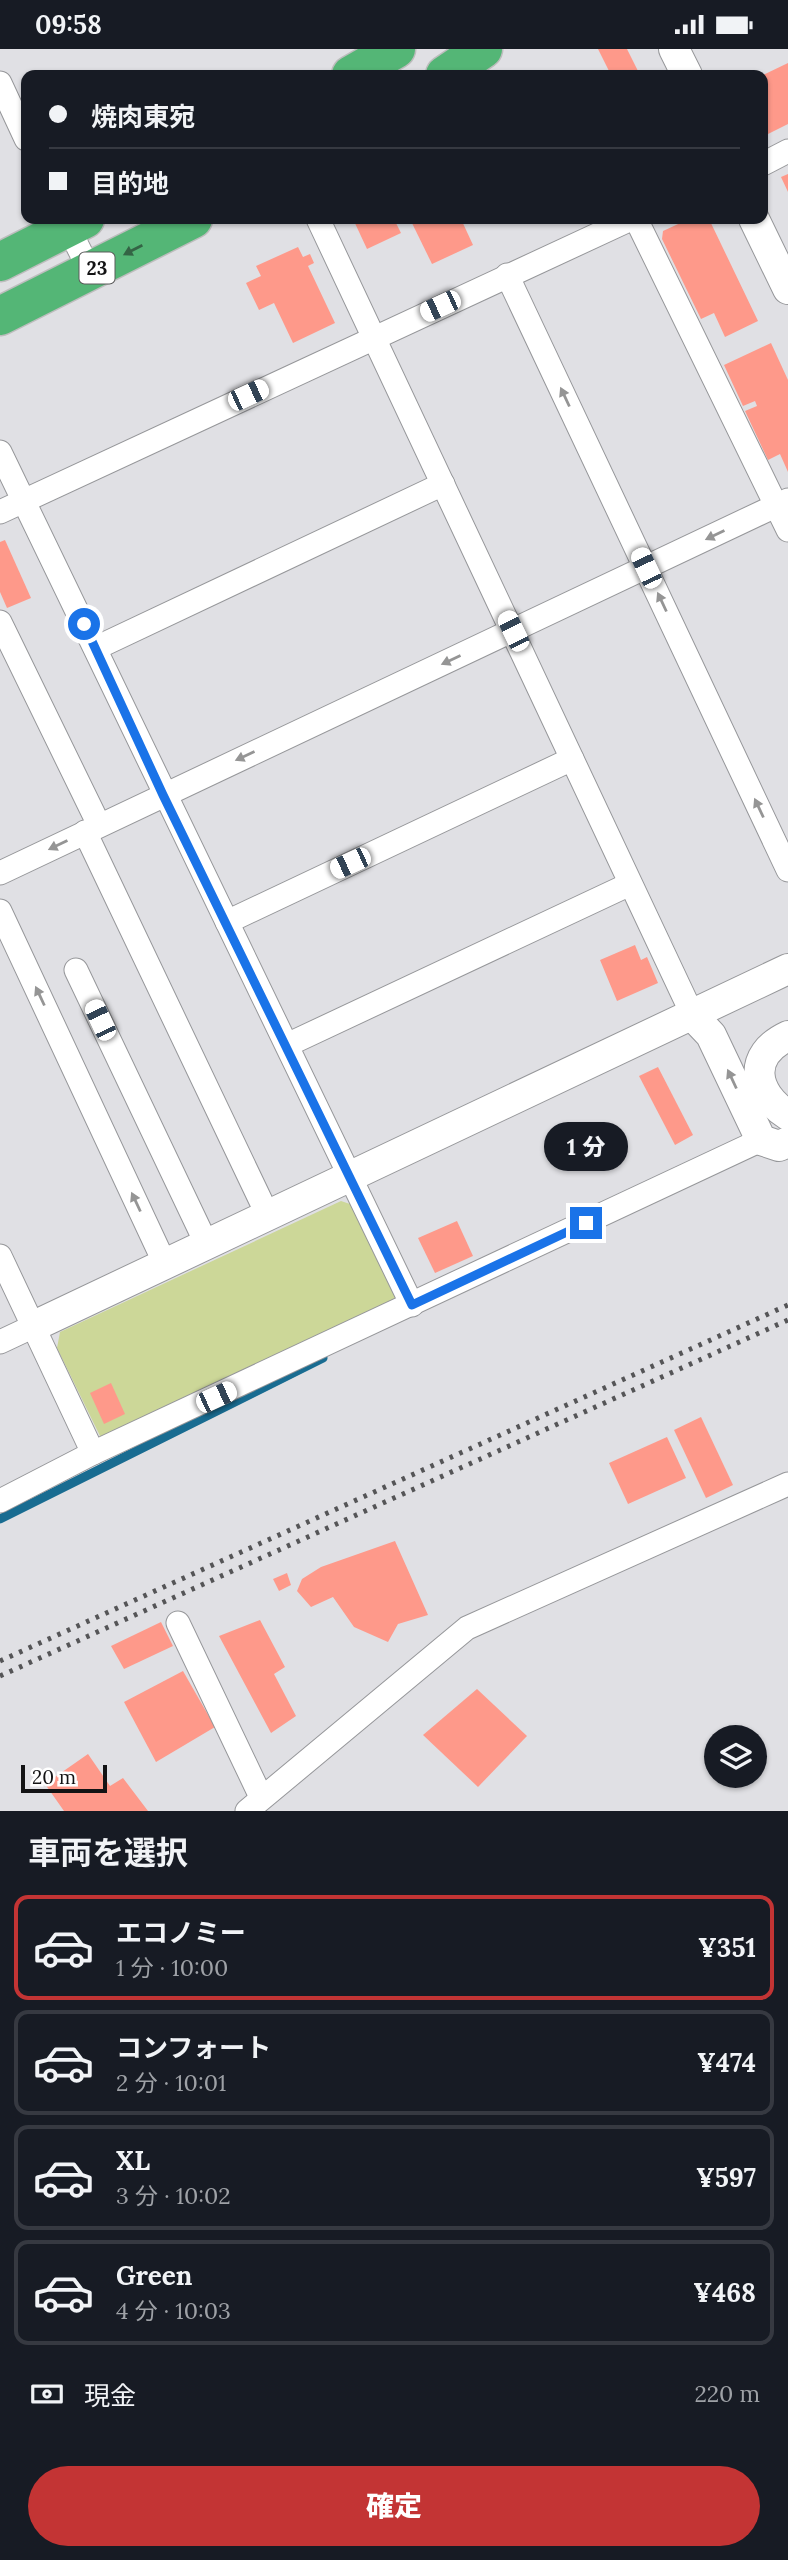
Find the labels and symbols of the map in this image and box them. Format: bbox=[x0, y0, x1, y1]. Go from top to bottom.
one-way arrow bbox=[122, 244, 142, 256]
road number: 23 bbox=[80, 253, 114, 283]
car bbox=[417, 288, 464, 324]
car bbox=[225, 377, 272, 413]
one-way arrow bbox=[559, 386, 570, 407]
one-way arrow bbox=[705, 529, 725, 540]
car bbox=[628, 545, 665, 591]
one-way arrow bbox=[656, 592, 668, 612]
route start bbox=[68, 608, 100, 640]
car bbox=[495, 608, 532, 654]
one-way arrow bbox=[441, 655, 462, 666]
one-way arrow bbox=[235, 751, 256, 762]
one-way arrow bbox=[753, 798, 765, 818]
one-way arrow bbox=[48, 839, 68, 851]
car bbox=[327, 845, 374, 881]
one-way arrow bbox=[34, 986, 46, 1006]
car bbox=[82, 997, 119, 1043]
one-way arrow bbox=[726, 1069, 737, 1089]
callout: 1 分 bbox=[544, 1121, 628, 1171]
one-way arrow bbox=[131, 1192, 142, 1212]
route end bbox=[570, 1207, 602, 1239]
car bbox=[193, 1379, 240, 1415]
scale bar bbox=[21, 1762, 107, 1794]

